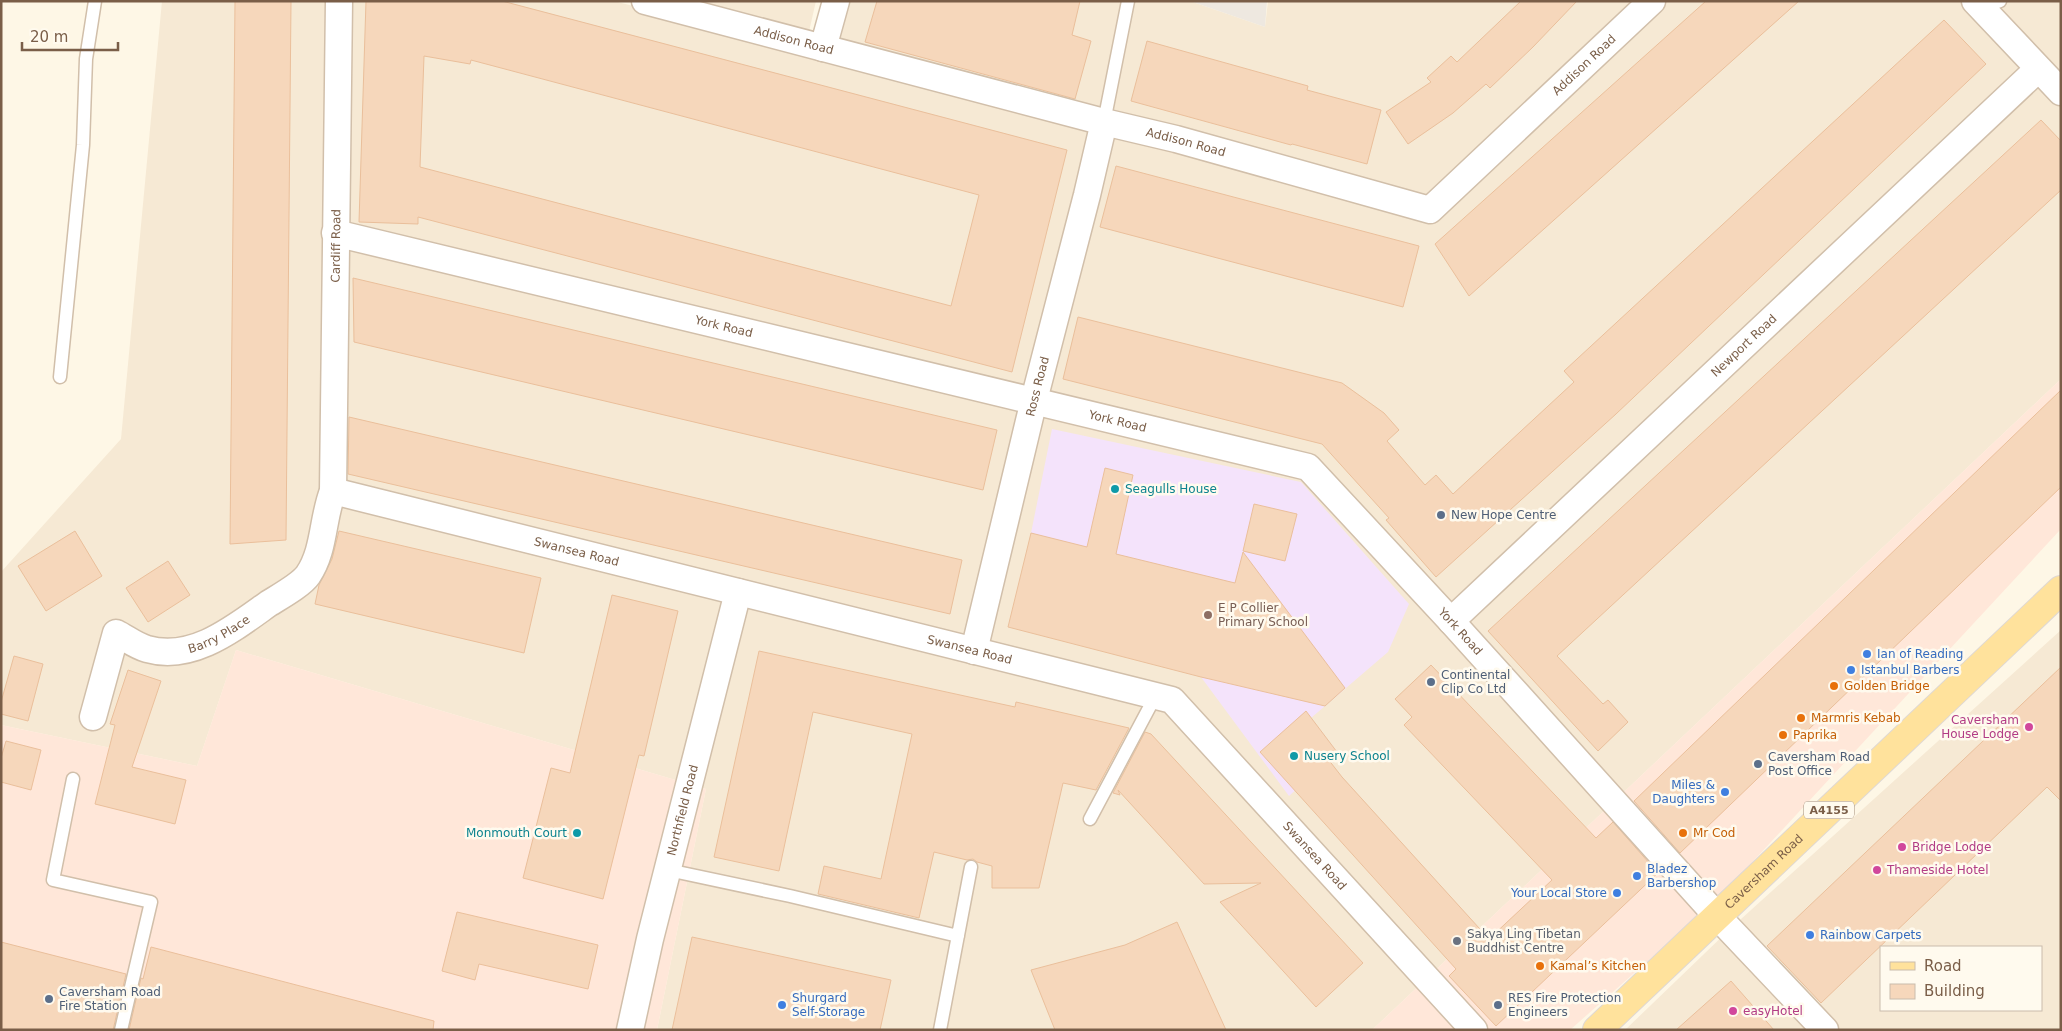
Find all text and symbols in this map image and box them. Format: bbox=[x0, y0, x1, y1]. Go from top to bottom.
scale bar bbox=[22, 20, 119, 52]
street label: Addison Road bbox=[753, 23, 835, 57]
text: 20 m bbox=[30, 28, 68, 46]
street label: Addison Road bbox=[1549, 32, 1619, 98]
street label: Addison Road bbox=[1145, 125, 1227, 160]
street label: Cardiff Road bbox=[329, 209, 343, 283]
street label: Newport Road bbox=[1708, 311, 1780, 380]
street label: York Road bbox=[693, 313, 754, 340]
street label: Ross Road bbox=[1023, 355, 1052, 418]
street label: York Road bbox=[1086, 407, 1148, 435]
place label: Seagulls House bbox=[1125, 482, 1217, 496]
marker: Seagulls House bbox=[1109, 483, 1121, 495]
place label: New Hope Centre bbox=[1451, 508, 1556, 522]
marker: New Hope Centre bbox=[1435, 509, 1447, 521]
street label: Swansea Road bbox=[532, 534, 621, 569]
place label: E P Collier Primary School bbox=[1218, 601, 1308, 629]
street label: York Road bbox=[1435, 604, 1485, 658]
marker: E P Collier Primary School bbox=[1202, 609, 1214, 621]
street label: Barry Place bbox=[186, 612, 253, 656]
street label: Swansea Road bbox=[925, 632, 1014, 667]
place label: Ian of Reading bbox=[1877, 647, 1963, 661]
marker: Ian of Reading bbox=[1861, 648, 1873, 660]
place label: Istanbul Barbers bbox=[1861, 663, 1960, 677]
marker: Istanbul Barbers bbox=[1845, 664, 1857, 676]
place label: Continental Clip Co Ltd bbox=[1441, 668, 1510, 696]
marker: Continental Clip Co Ltd bbox=[1425, 676, 1437, 688]
place label: Golden Bridge bbox=[1844, 679, 1930, 693]
marker: Golden Bridge bbox=[1828, 680, 1840, 692]
place label: Marmris Kebab bbox=[1811, 711, 1901, 725]
marker: Marmris Kebab bbox=[1795, 712, 1807, 724]
place label: Caversham House Lodge bbox=[1941, 713, 2019, 741]
marker: Caversham House Lodge bbox=[2023, 721, 2035, 733]
place label: Paprika bbox=[1793, 728, 1837, 742]
marker: Paprika bbox=[1777, 729, 1789, 741]
place label: Nusery School bbox=[1304, 749, 1390, 763]
marker: Nusery School bbox=[1288, 750, 1300, 762]
place label: Caversham Road Post Office bbox=[1768, 750, 1870, 778]
marker: Caversham Road Post Office bbox=[1752, 758, 1764, 770]
street label: Northfield Road bbox=[664, 763, 701, 857]
place label: Miles & Daughters bbox=[1652, 778, 1715, 806]
marker: Miles & Daughters bbox=[1719, 786, 1731, 798]
road number: A4155 bbox=[1804, 802, 1854, 818]
street label: Swansea Road bbox=[1280, 819, 1349, 893]
place label: Monmouth Court bbox=[466, 826, 567, 840]
place label: Mr Cod bbox=[1693, 826, 1735, 840]
marker: Monmouth Court bbox=[571, 827, 583, 839]
marker: Mr Cod bbox=[1677, 827, 1689, 839]
street label: Caversham Road bbox=[1722, 832, 1806, 912]
place label: Bridge Lodge bbox=[1912, 840, 1991, 854]
marker: Bridge Lodge bbox=[1896, 841, 1908, 853]
place label: Bladez Barbershop bbox=[1647, 862, 1716, 890]
place label: Thameside Hotel bbox=[1886, 863, 1989, 877]
marker: Thameside Hotel bbox=[1871, 864, 1883, 876]
marker: Bladez Barbershop bbox=[1631, 870, 1643, 882]
place label: Your Local Store bbox=[1510, 886, 1607, 900]
marker: Your Local Store bbox=[1611, 887, 1623, 899]
place label: Sakya Ling Tibetan Buddhist Centre bbox=[1467, 927, 1581, 955]
place label: Rainbow Carpets bbox=[1820, 928, 1922, 942]
marker: Rainbow Carpets bbox=[1804, 929, 1816, 941]
marker: Sakya Ling Tibetan Buddhist Centre bbox=[1451, 935, 1463, 947]
legend bbox=[1880, 946, 2042, 1011]
text: Road bbox=[1924, 957, 1962, 975]
place label: Kamal’s Kitchen bbox=[1550, 959, 1646, 973]
marker: Kamal’s Kitchen bbox=[1534, 960, 1546, 972]
text: Building bbox=[1924, 982, 1985, 1000]
place label: Caversham Road Fire Station bbox=[59, 985, 161, 1013]
place label: Shurgard Self-Storage bbox=[792, 991, 865, 1019]
place label: RES Fire Protection Engineers bbox=[1508, 991, 1621, 1019]
marker: Caversham Road Fire Station bbox=[43, 993, 55, 1005]
marker: Shurgard Self-Storage bbox=[776, 999, 788, 1011]
marker: RES Fire Protection Engineers bbox=[1492, 999, 1504, 1011]
place label: easyHotel bbox=[1743, 1004, 1803, 1018]
marker: easyHotel bbox=[1727, 1005, 1739, 1017]

